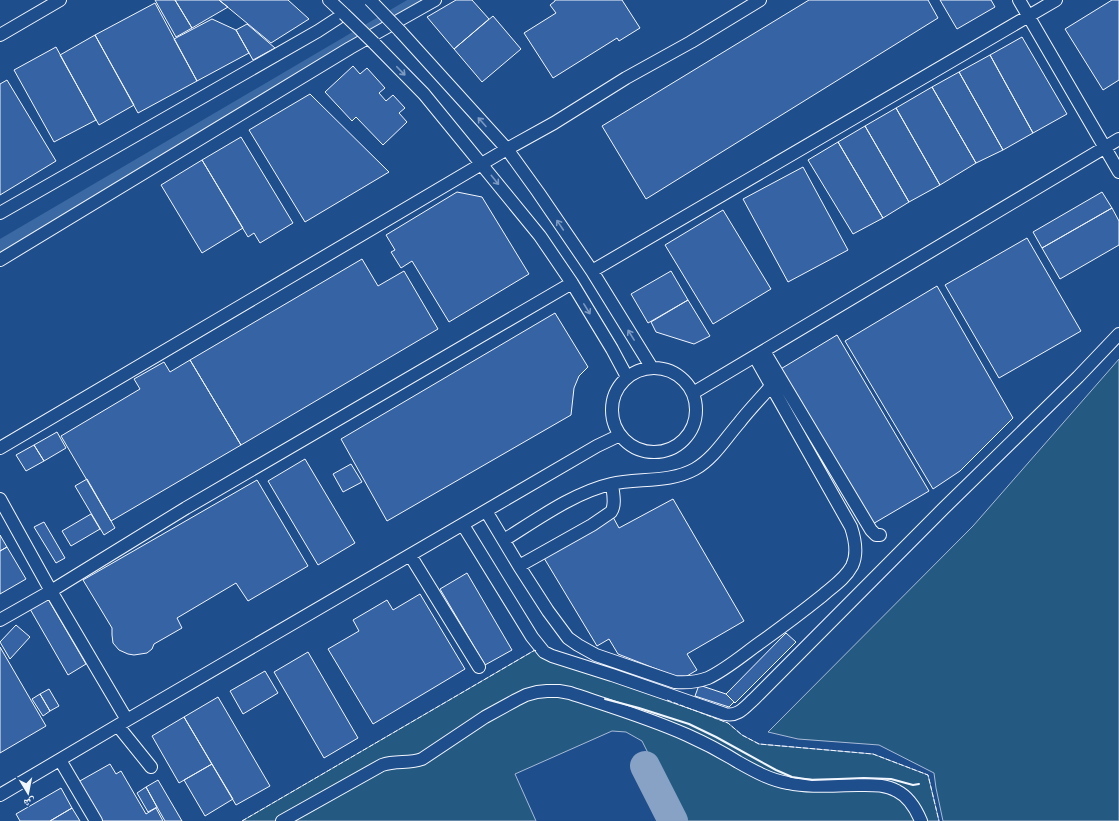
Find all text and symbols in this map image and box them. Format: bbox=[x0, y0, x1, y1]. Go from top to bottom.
one-way arrow bbox=[397, 66, 406, 76]
one-way arrow bbox=[478, 117, 487, 127]
one-way arrow bbox=[491, 175, 500, 186]
one-way arrow bbox=[556, 220, 565, 231]
one-way arrow bbox=[583, 303, 591, 314]
one-way arrow bbox=[626, 329, 634, 341]
north arrow bbox=[8, 773, 48, 813]
text: ش bbox=[22, 794, 37, 810]

